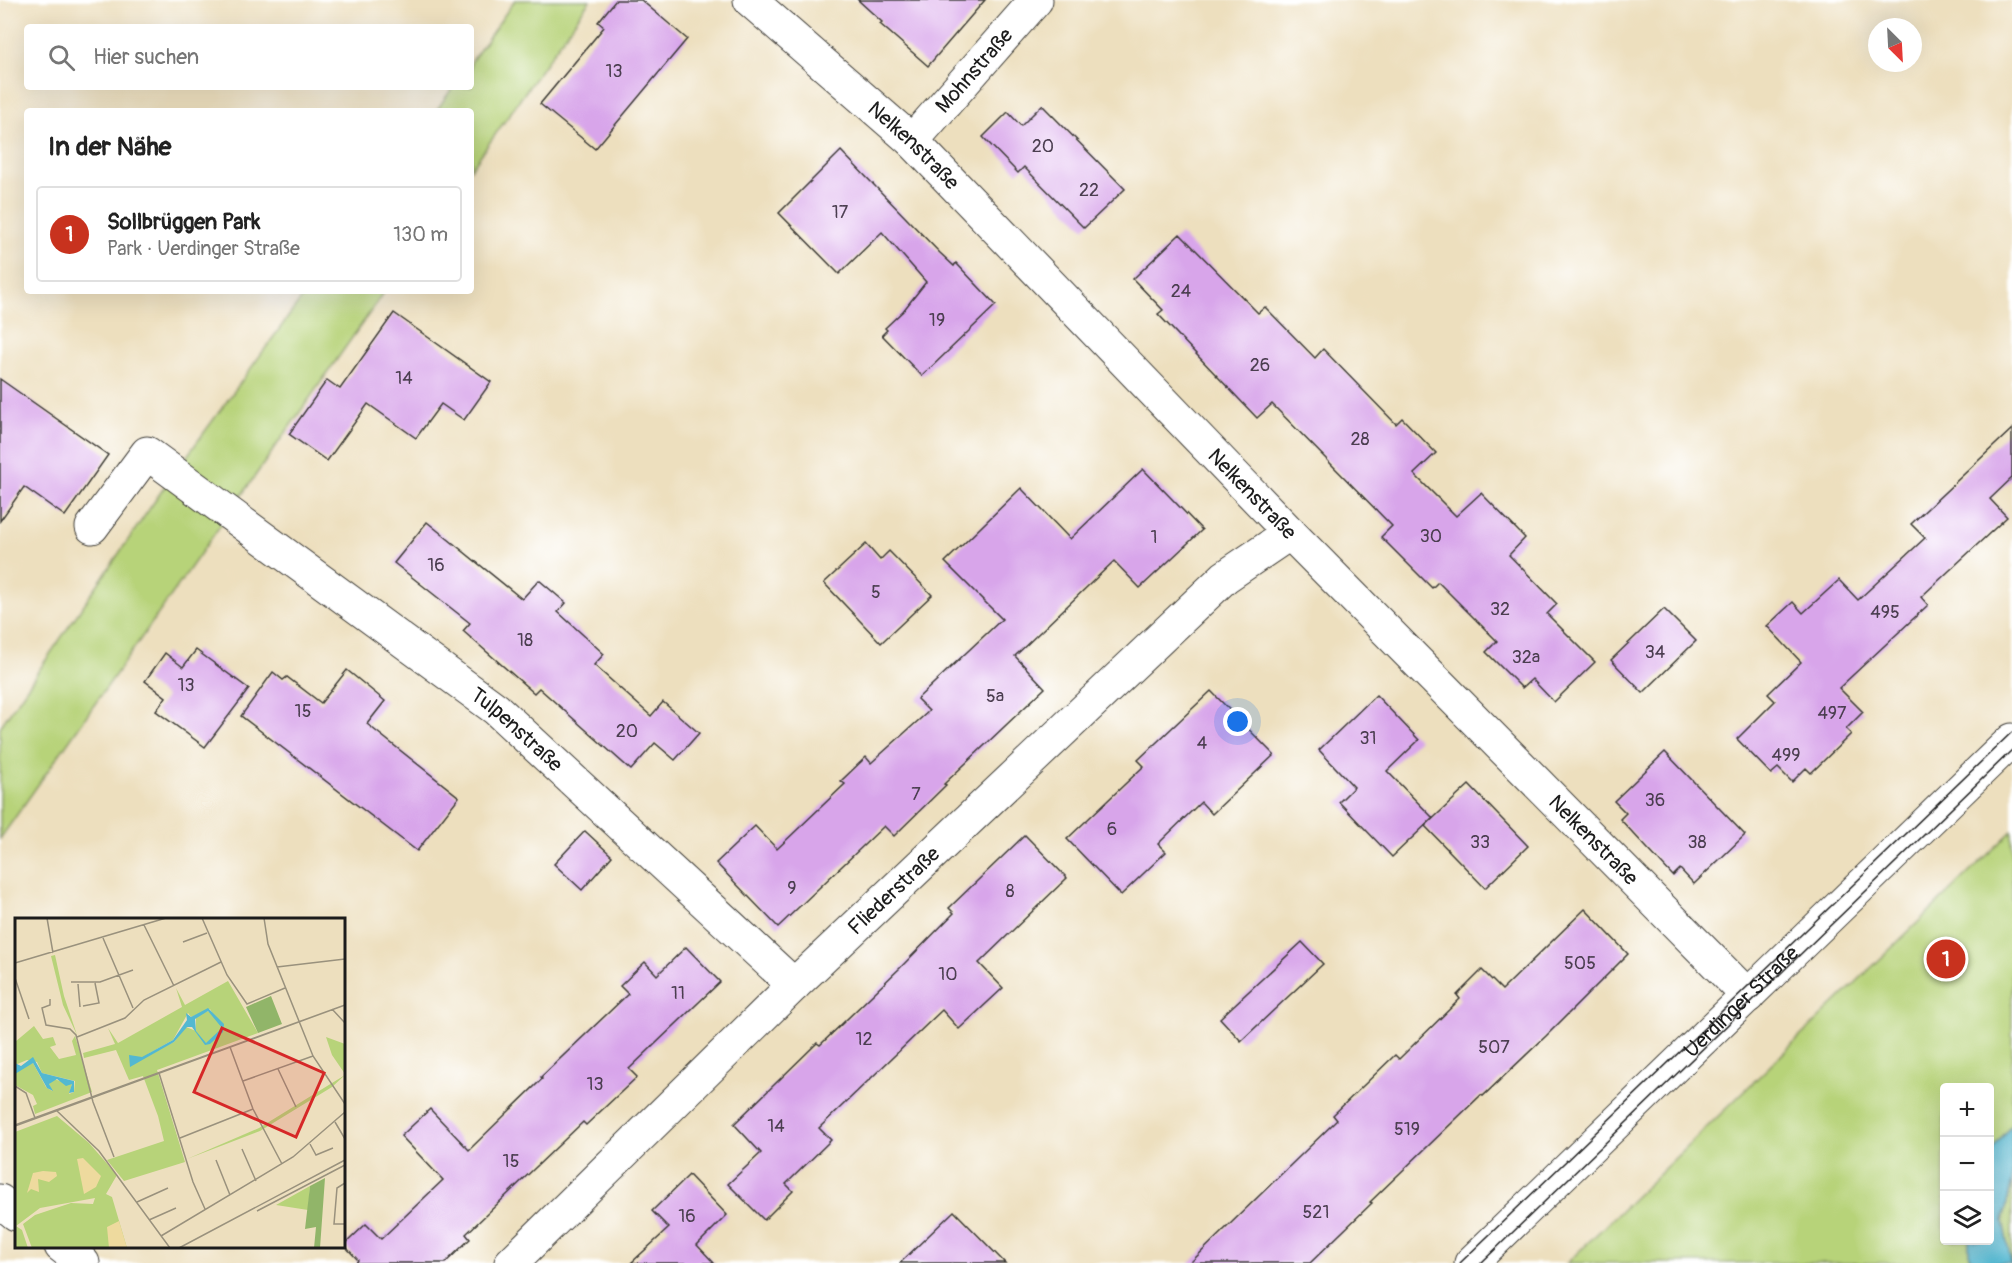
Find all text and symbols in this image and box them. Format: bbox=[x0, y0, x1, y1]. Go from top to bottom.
north arrow bbox=[1868, 18, 1922, 72]
street label: Mohnstraße bbox=[929, 22, 1019, 119]
search box bbox=[24, 24, 474, 90]
icon: search bbox=[45, 41, 78, 74]
text: Hier suchen bbox=[93, 43, 199, 71]
house number: 13 bbox=[605, 60, 623, 83]
street label: Nelkenstraße bbox=[862, 95, 966, 196]
text: In der Nähe bbox=[48, 131, 171, 163]
house number: 20 bbox=[1032, 135, 1054, 158]
house number: 22 bbox=[1079, 179, 1099, 202]
house number: 17 bbox=[832, 201, 849, 224]
text: Sollbrüggen Park bbox=[107, 208, 260, 236]
text: 1 bbox=[66, 222, 73, 247]
text: 130 m bbox=[393, 222, 448, 247]
text: Park · Uerdinger Straße bbox=[107, 236, 300, 261]
house number: 24 bbox=[1171, 280, 1192, 303]
house number: 19 bbox=[929, 309, 945, 332]
house number: 26 bbox=[1250, 354, 1270, 377]
house number: 14 bbox=[395, 367, 413, 390]
house number: 28 bbox=[1350, 428, 1370, 451]
street label: Nelkenstraße bbox=[1202, 443, 1303, 546]
house number: 30 bbox=[1420, 525, 1442, 548]
house number: 1 bbox=[1150, 526, 1158, 549]
house number: 16 bbox=[427, 554, 445, 577]
house number: 5 bbox=[871, 581, 881, 604]
house number: 32 bbox=[1490, 598, 1510, 621]
house number: 495 bbox=[1870, 601, 1900, 624]
house number: 18 bbox=[517, 629, 533, 652]
house number: 34 bbox=[1645, 641, 1666, 664]
house number: 32a bbox=[1512, 646, 1540, 669]
house number: 13 bbox=[177, 674, 195, 697]
street label: Tulpenstraße bbox=[465, 681, 569, 778]
house number: 5a bbox=[986, 685, 1004, 708]
house number: 15 bbox=[295, 700, 311, 723]
house number: 497 bbox=[1817, 702, 1847, 725]
your location bbox=[1223, 707, 1252, 736]
house number: 20 bbox=[616, 720, 638, 743]
house number: 31 bbox=[1359, 727, 1377, 750]
house number: 4 bbox=[1197, 732, 1208, 755]
house number: 499 bbox=[1772, 744, 1800, 767]
house number: 7 bbox=[911, 783, 921, 806]
street label: Nelkenstraße bbox=[1543, 789, 1645, 891]
house number: 36 bbox=[1645, 789, 1665, 812]
house number: 6 bbox=[1107, 818, 1117, 841]
house number: 33 bbox=[1470, 831, 1490, 854]
house number: 38 bbox=[1687, 831, 1707, 854]
street label: Fliederstraße bbox=[842, 840, 946, 941]
house number: 9 bbox=[787, 877, 797, 900]
house number: 8 bbox=[1005, 880, 1015, 903]
inset map bbox=[15, 918, 345, 1248]
pin: 1 bbox=[1926, 936, 1966, 982]
street label: Uerdinger Straße bbox=[1678, 939, 1805, 1063]
house number: 505 bbox=[1564, 952, 1596, 975]
house number: 10 bbox=[938, 963, 958, 986]
house number: 11 bbox=[671, 982, 685, 1005]
house number: 12 bbox=[855, 1028, 873, 1051]
house number: 507 bbox=[1478, 1036, 1510, 1059]
house number: 13 bbox=[586, 1073, 604, 1096]
map controls bbox=[1940, 1083, 1994, 1245]
button: + bbox=[1940, 1083, 1994, 1137]
house number: 14 bbox=[767, 1115, 785, 1138]
house number: 519 bbox=[1394, 1118, 1420, 1141]
button: − bbox=[1940, 1137, 1994, 1191]
house number: 15 bbox=[503, 1150, 519, 1173]
button: layers bbox=[1940, 1191, 1994, 1245]
house number: 521 bbox=[1303, 1201, 1329, 1224]
house number: 16 bbox=[678, 1205, 696, 1228]

